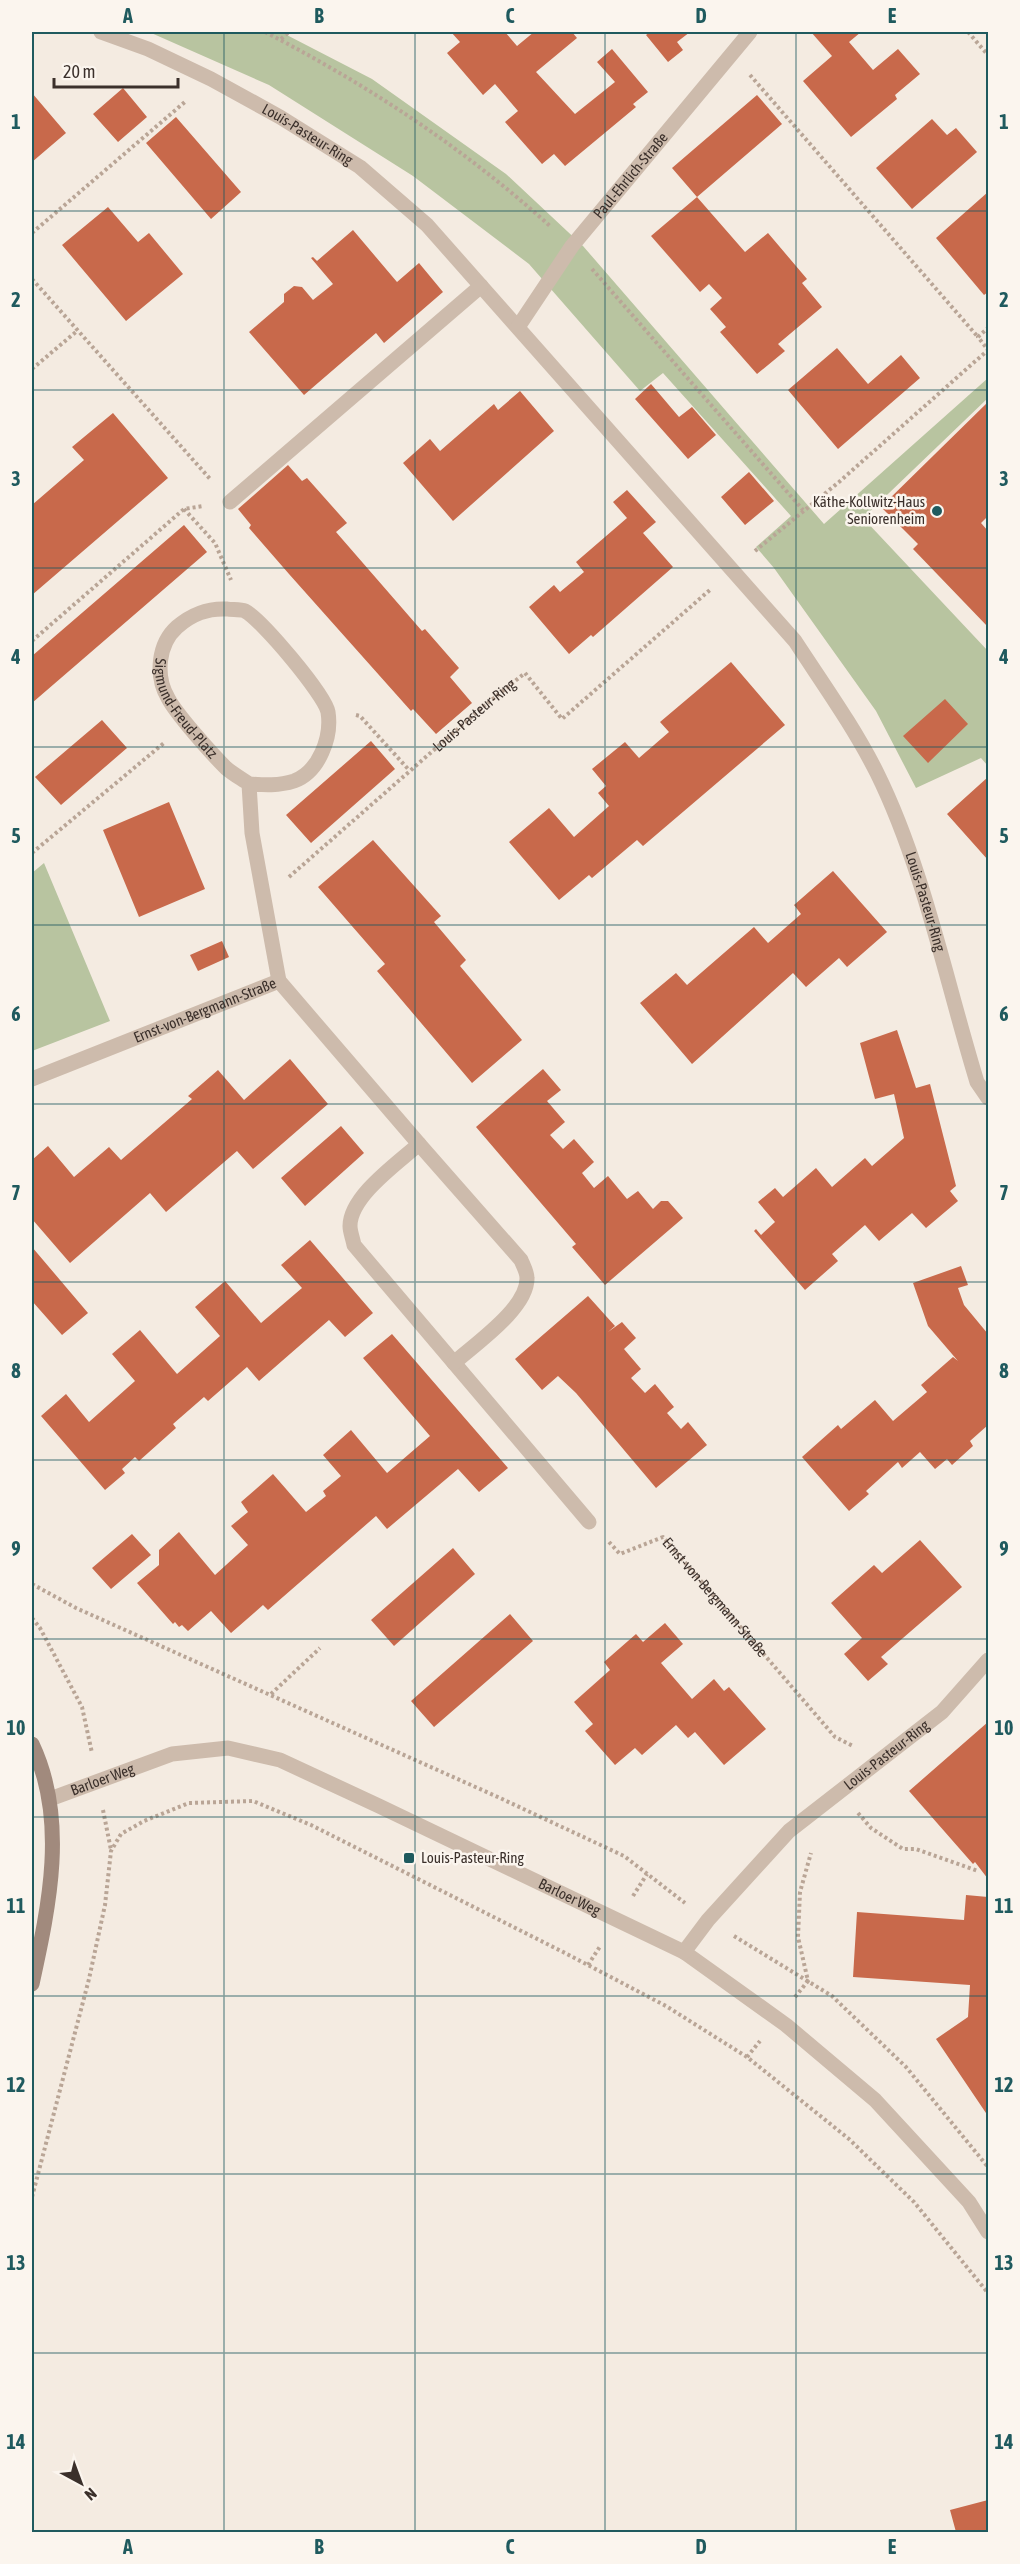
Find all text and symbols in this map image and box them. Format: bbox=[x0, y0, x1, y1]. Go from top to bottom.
text: A bbox=[122, 4, 133, 27]
text: B bbox=[314, 4, 324, 27]
text: C bbox=[506, 4, 515, 27]
text: D bbox=[695, 4, 707, 27]
text: E bbox=[888, 4, 897, 27]
scale bar bbox=[54, 51, 178, 89]
text: 20 m bbox=[63, 61, 95, 82]
street label: Louis-Pasteur-Ring bbox=[259, 100, 356, 169]
text: 1 bbox=[11, 110, 21, 133]
text: 1 bbox=[999, 110, 1009, 133]
street label: Paul-Ehrlich-Straße bbox=[590, 129, 671, 222]
text: 2 bbox=[11, 288, 21, 311]
text: 2 bbox=[999, 288, 1009, 311]
text: 3 bbox=[11, 467, 21, 490]
text: 3 bbox=[999, 467, 1009, 490]
place label: Käthe-Kollwitz-Haus Seniorenheim bbox=[813, 493, 925, 527]
marker: Käthe-Kollwitz-Haus Seniorenheim bbox=[930, 504, 944, 518]
text: 4 bbox=[10, 645, 21, 668]
text: 4 bbox=[998, 645, 1009, 668]
street label: Sigmund-Freud-Platz bbox=[152, 658, 222, 762]
street label: Louis-Pasteur-Ring bbox=[429, 675, 519, 755]
text: 5 bbox=[11, 824, 21, 847]
text: 5 bbox=[999, 824, 1009, 847]
street label: Louis-Pasteur-Ring bbox=[902, 849, 949, 954]
street label: Ernst-von-Bergmann-Straße bbox=[131, 974, 279, 1046]
text: 6 bbox=[11, 1002, 21, 1025]
text: 6 bbox=[999, 1002, 1009, 1025]
text: 7 bbox=[11, 1181, 21, 1204]
text: 7 bbox=[999, 1181, 1009, 1204]
text: 8 bbox=[11, 1359, 21, 1382]
text: 8 bbox=[999, 1359, 1009, 1382]
street label: Ernst-von-Bergmann-Straße bbox=[659, 1534, 771, 1660]
text: 9 bbox=[11, 1537, 21, 1560]
text: 9 bbox=[999, 1537, 1009, 1560]
text: 10 bbox=[7, 1716, 25, 1739]
street label: Louis-Pasteur-Ring bbox=[840, 1716, 933, 1793]
text: 10 bbox=[995, 1716, 1013, 1739]
street label: Barloer Weg bbox=[68, 1759, 137, 1799]
place label: Louis-Pasteur-Ring bbox=[421, 1849, 525, 1866]
marker: Louis-Pasteur-Ring bbox=[402, 1851, 416, 1865]
street label: Barloer Weg bbox=[536, 1875, 604, 1919]
text: 11 bbox=[7, 1894, 25, 1917]
text: 11 bbox=[995, 1894, 1013, 1917]
text: 12 bbox=[7, 2073, 25, 2096]
text: 12 bbox=[995, 2073, 1013, 2096]
text: 13 bbox=[7, 2251, 25, 2274]
text: 13 bbox=[995, 2251, 1013, 2274]
text: 14 bbox=[7, 2430, 25, 2453]
text: 14 bbox=[995, 2430, 1013, 2453]
north arrow bbox=[51, 2453, 111, 2513]
text: N bbox=[81, 2484, 100, 2504]
text: A bbox=[122, 2535, 133, 2558]
text: B bbox=[314, 2535, 324, 2558]
text: C bbox=[506, 2535, 515, 2558]
text: D bbox=[695, 2535, 707, 2558]
text: E bbox=[888, 2535, 897, 2558]

